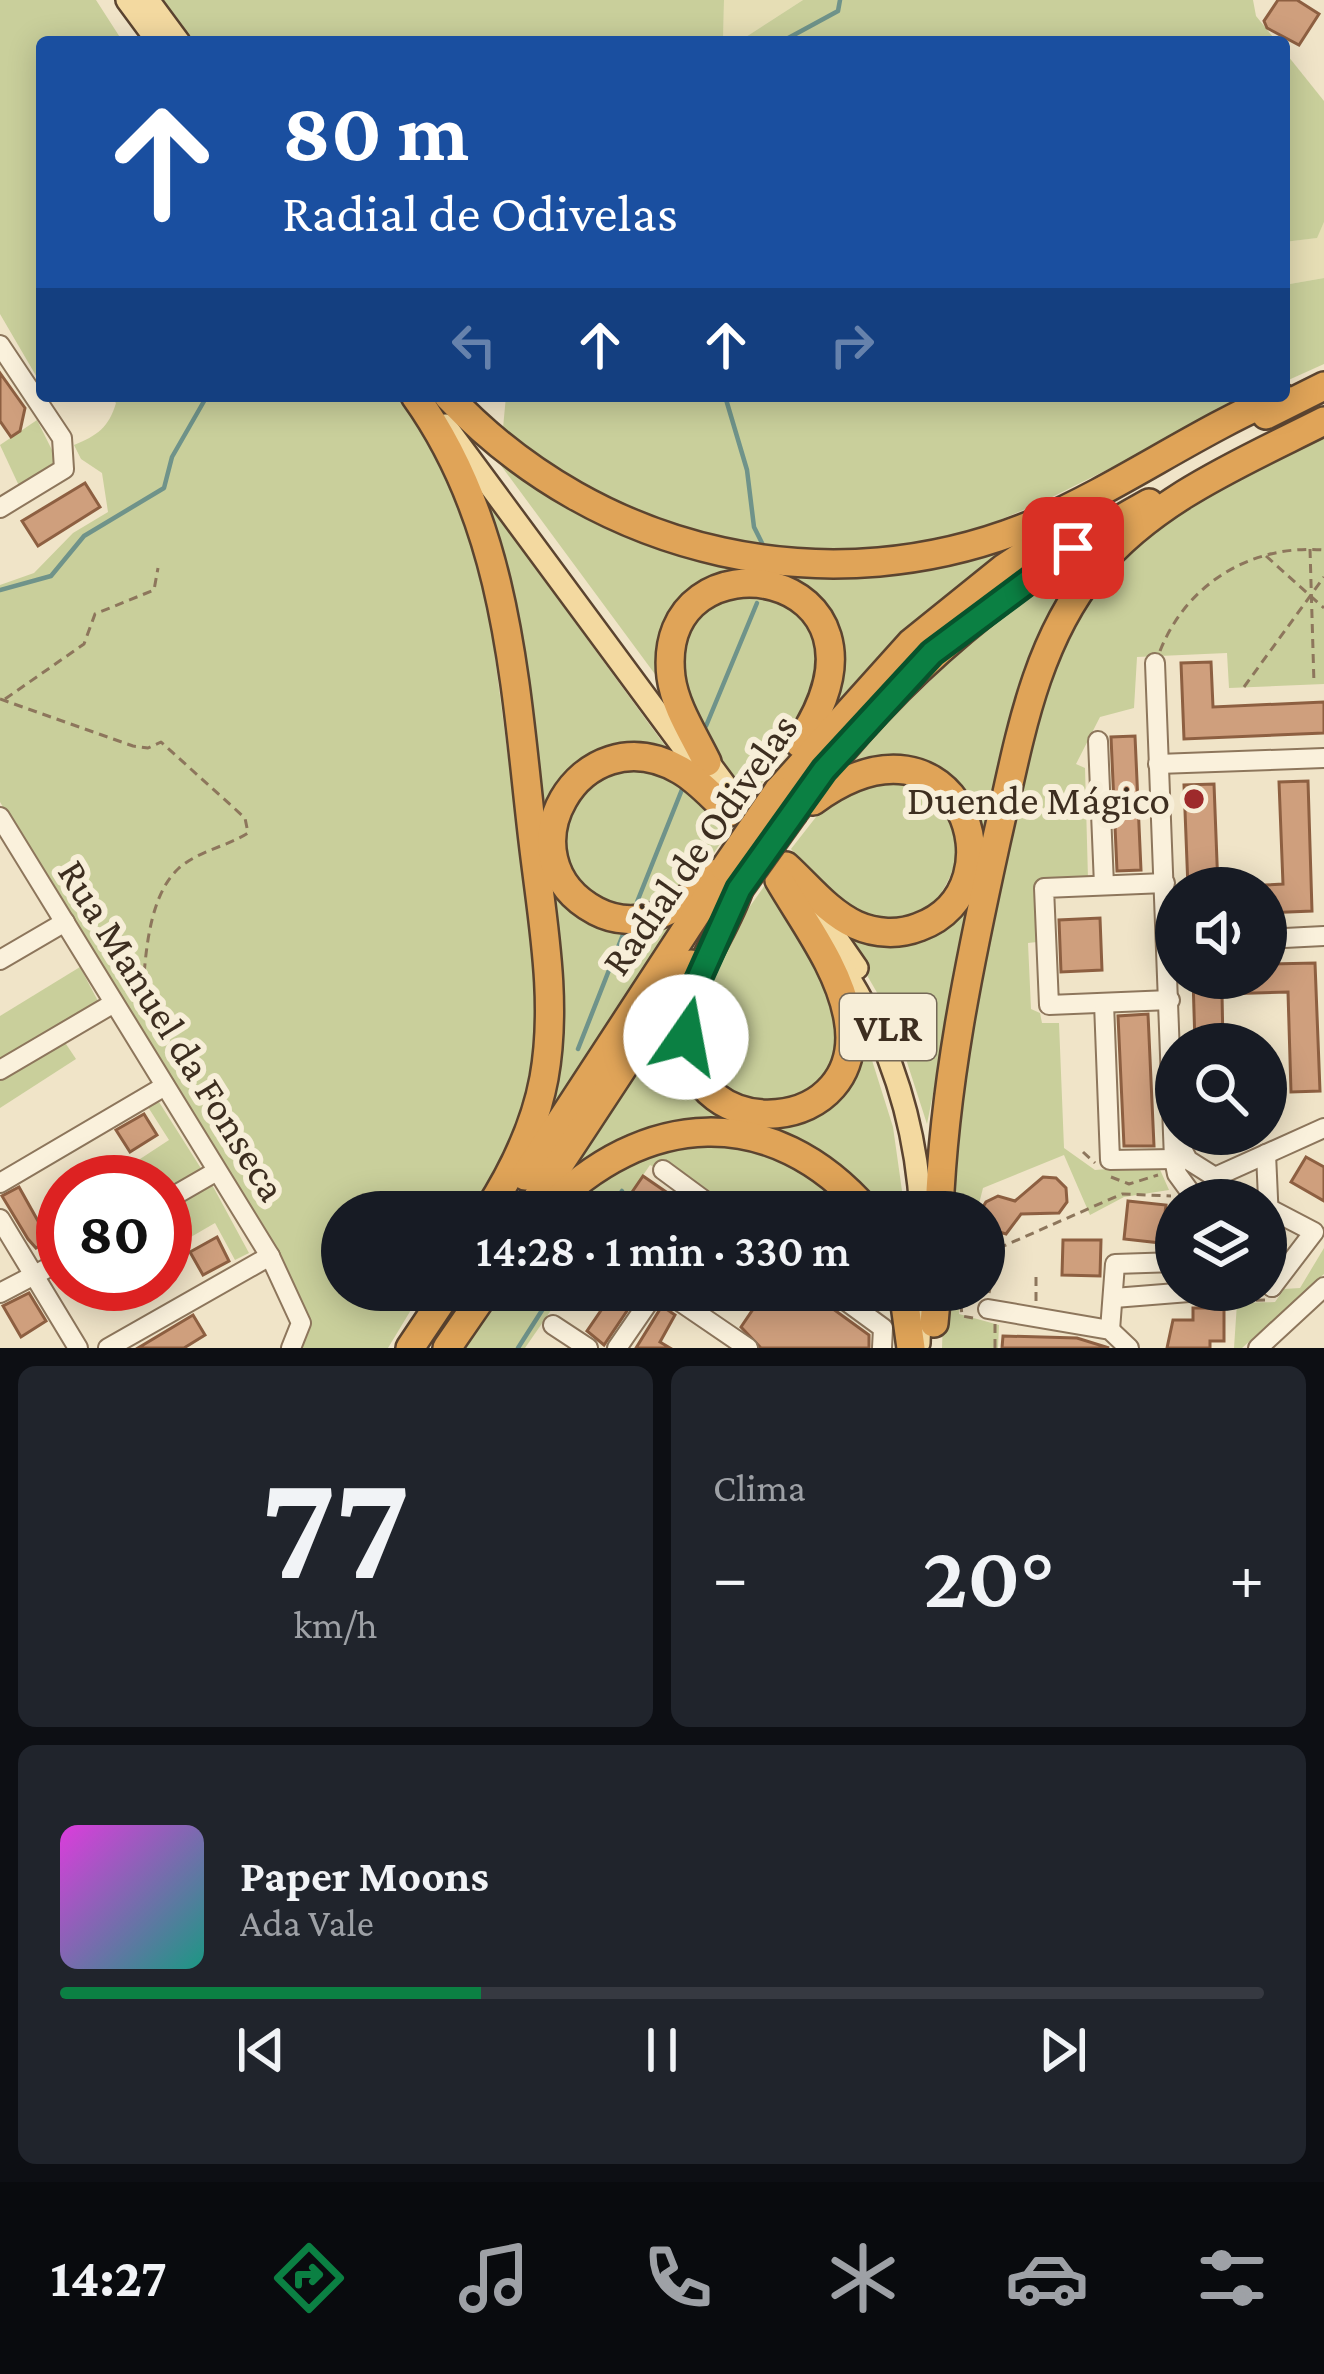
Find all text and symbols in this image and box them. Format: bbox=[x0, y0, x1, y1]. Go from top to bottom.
icon: ahead bbox=[84, 84, 240, 240]
text: 80 m bbox=[282, 85, 469, 178]
text: Radial de Odivelas bbox=[282, 183, 678, 243]
icon: left bbox=[441, 312, 507, 378]
icon: ahead bbox=[567, 312, 633, 378]
icon: ahead bbox=[693, 312, 759, 378]
icon: right bbox=[819, 312, 885, 378]
pin bbox=[1022, 497, 1124, 599]
icon: arrive bbox=[1040, 515, 1106, 581]
street label: Radial de Odivelas bbox=[591, 704, 807, 984]
place label: Duende Mágico bbox=[907, 776, 1170, 823]
marker: Duende Mágico bbox=[1181, 786, 1207, 812]
street label: Rua Manuel da Fonseca bbox=[49, 851, 297, 1209]
map controls bbox=[1155, 867, 1287, 1311]
button: sound bbox=[1155, 867, 1287, 999]
position arrow bbox=[623, 974, 749, 1100]
road number: VLR bbox=[840, 994, 936, 1060]
button: search bbox=[1155, 1023, 1287, 1155]
speed limit sign: 80 bbox=[36, 1155, 192, 1311]
button: layers bbox=[1155, 1179, 1287, 1311]
text: 14:28 · 1 min · 330 m bbox=[476, 1226, 850, 1276]
text: 77 bbox=[261, 1438, 410, 1612]
text: Clima bbox=[713, 1466, 806, 1509]
text: 20° bbox=[923, 1526, 1054, 1626]
text: − bbox=[713, 1540, 748, 1613]
text: + bbox=[1229, 1540, 1264, 1613]
text: km/h bbox=[293, 1603, 378, 1646]
text: Paper Moons bbox=[240, 1851, 489, 1901]
text: Ada Vale bbox=[240, 1901, 374, 1944]
icon: previous bbox=[228, 2017, 294, 2083]
icon: pause bbox=[629, 2017, 695, 2083]
icon: next bbox=[1030, 2017, 1096, 2083]
icon: directions bbox=[267, 2236, 351, 2320]
icon: music bbox=[452, 2236, 536, 2320]
icon: phone bbox=[636, 2236, 720, 2320]
icon: climate bbox=[821, 2236, 905, 2320]
icon: car bbox=[1005, 2236, 1089, 2320]
icon: filters bbox=[1190, 2236, 1274, 2320]
text: 14:27 bbox=[50, 2248, 167, 2308]

